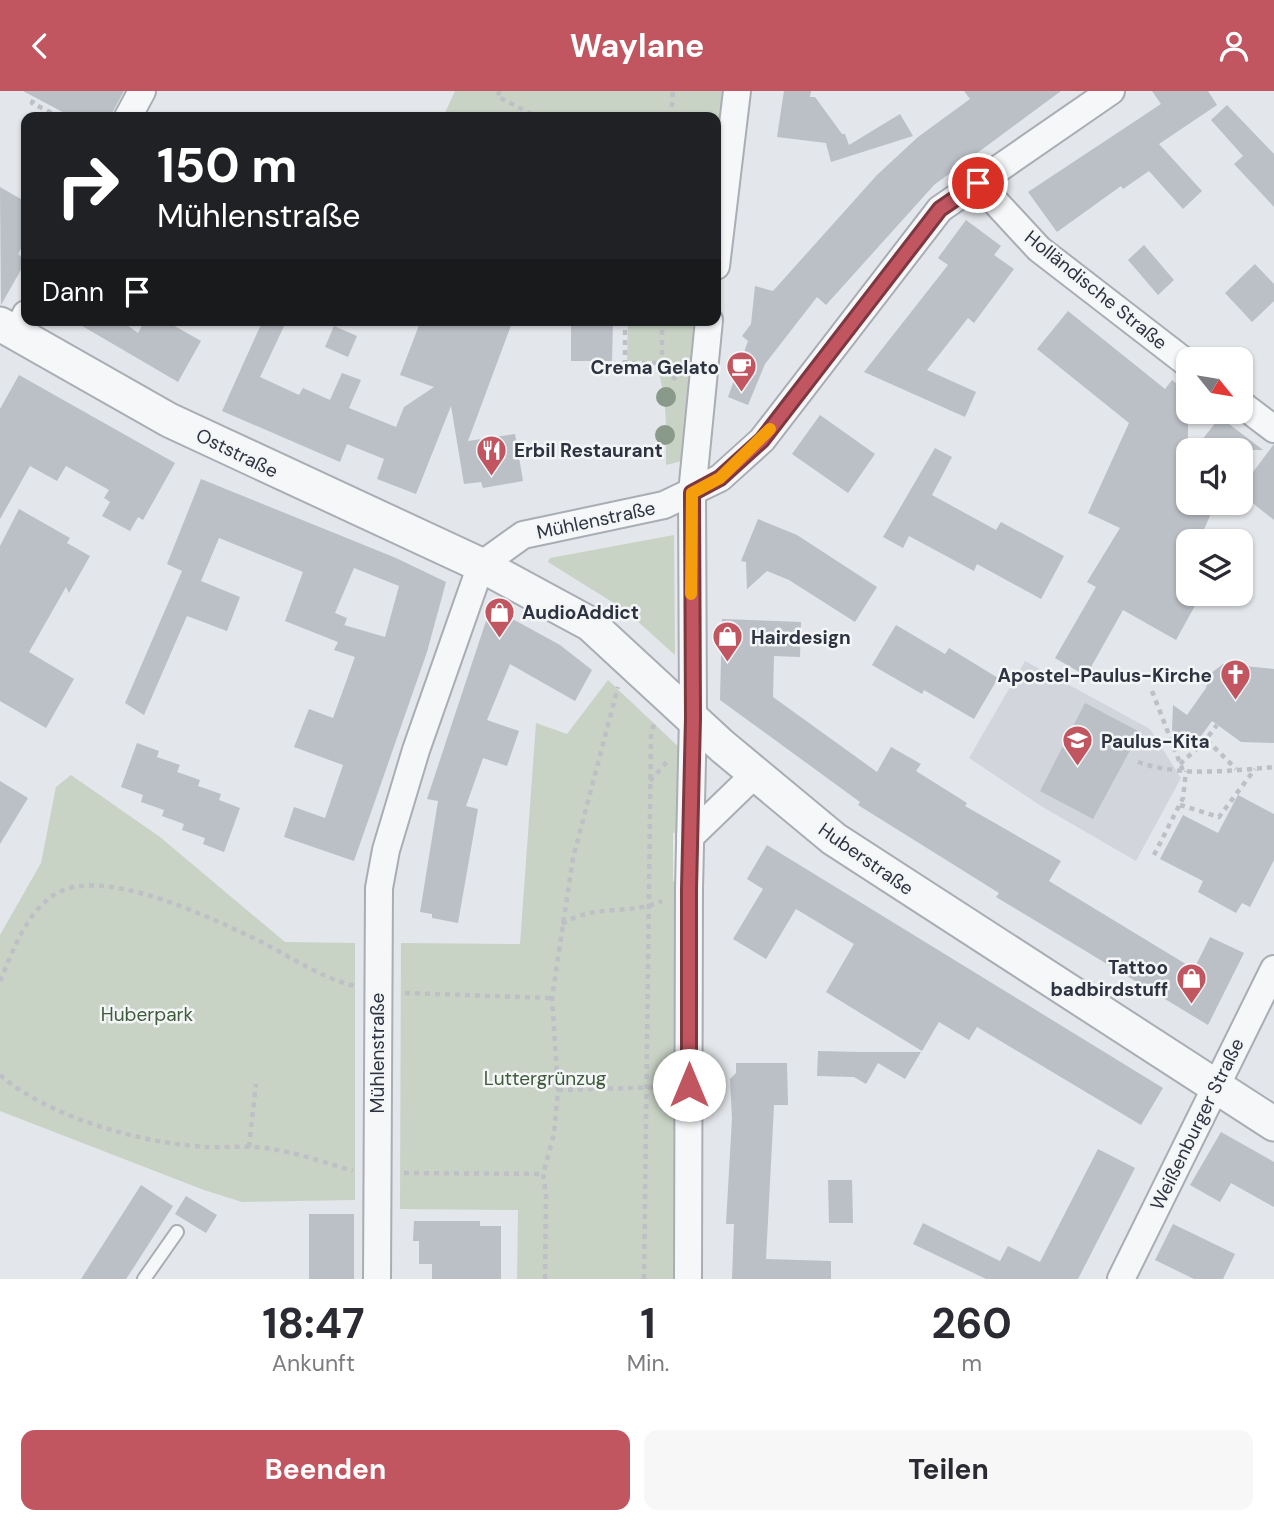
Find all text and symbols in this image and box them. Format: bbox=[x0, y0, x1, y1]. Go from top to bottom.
text: Waylane bbox=[570, 25, 704, 67]
icon: back bbox=[21, 27, 59, 65]
icon: person bbox=[1215, 27, 1253, 65]
text: 150 m bbox=[157, 133, 297, 197]
icon: right bbox=[42, 140, 133, 231]
pin bbox=[948, 153, 1008, 213]
icon: arrive bbox=[959, 164, 997, 202]
text: Mühlenstraße bbox=[157, 195, 360, 237]
street label: Holländische Straße bbox=[1020, 225, 1172, 355]
icon: arrive bbox=[118, 273, 156, 311]
text: Dann bbox=[42, 275, 104, 309]
north arrow bbox=[1176, 347, 1253, 423]
map controls bbox=[1176, 347, 1253, 606]
cafe icon: Crema Gelato bbox=[725, 350, 759, 394]
place label: Crema Gelato bbox=[591, 355, 719, 380]
street label: Oststraße bbox=[192, 422, 282, 484]
restaurant icon: Erbil Restaurant bbox=[474, 433, 508, 477]
place label: Erbil Restaurant bbox=[514, 438, 663, 463]
button: sound bbox=[1176, 438, 1253, 515]
street label: Mühlenstraße bbox=[534, 495, 658, 545]
button: layers bbox=[1176, 529, 1253, 606]
shop icon: AudioAddict bbox=[482, 595, 516, 639]
place label: AudioAddict bbox=[522, 600, 639, 625]
shop icon: Hairdesign bbox=[711, 620, 745, 664]
place label: Hairdesign bbox=[751, 625, 851, 650]
church icon: Apostel-Paulus-Kirche bbox=[1218, 658, 1252, 702]
place label: Apostel-Paulus-Kirche bbox=[998, 663, 1212, 688]
school or university icon: Paulus-Kita bbox=[1061, 724, 1095, 768]
place label: Paulus-Kita bbox=[1101, 729, 1210, 754]
street label: Huberstraße bbox=[814, 817, 918, 901]
place label: Tattoo badbirdstuff bbox=[1050, 955, 1168, 1002]
shop icon: Tattoo badbirdstuff bbox=[1174, 961, 1208, 1005]
street label: Mühlenstraße bbox=[365, 993, 390, 1113]
park label: Huberpark bbox=[101, 1002, 194, 1027]
street label: Weißenburger Straße bbox=[1144, 1034, 1250, 1214]
position arrow bbox=[652, 1048, 726, 1122]
park label: Luttergrünzug bbox=[484, 1066, 607, 1091]
text: 18:47 bbox=[262, 1296, 365, 1351]
text: 1 bbox=[640, 1296, 656, 1351]
text: 260 bbox=[931, 1296, 1012, 1351]
text: Ankunft bbox=[272, 1348, 355, 1378]
text: Min. bbox=[627, 1348, 669, 1378]
text: m bbox=[961, 1348, 982, 1378]
button: Beenden bbox=[21, 1430, 630, 1510]
button: Teilen bbox=[644, 1430, 1253, 1510]

